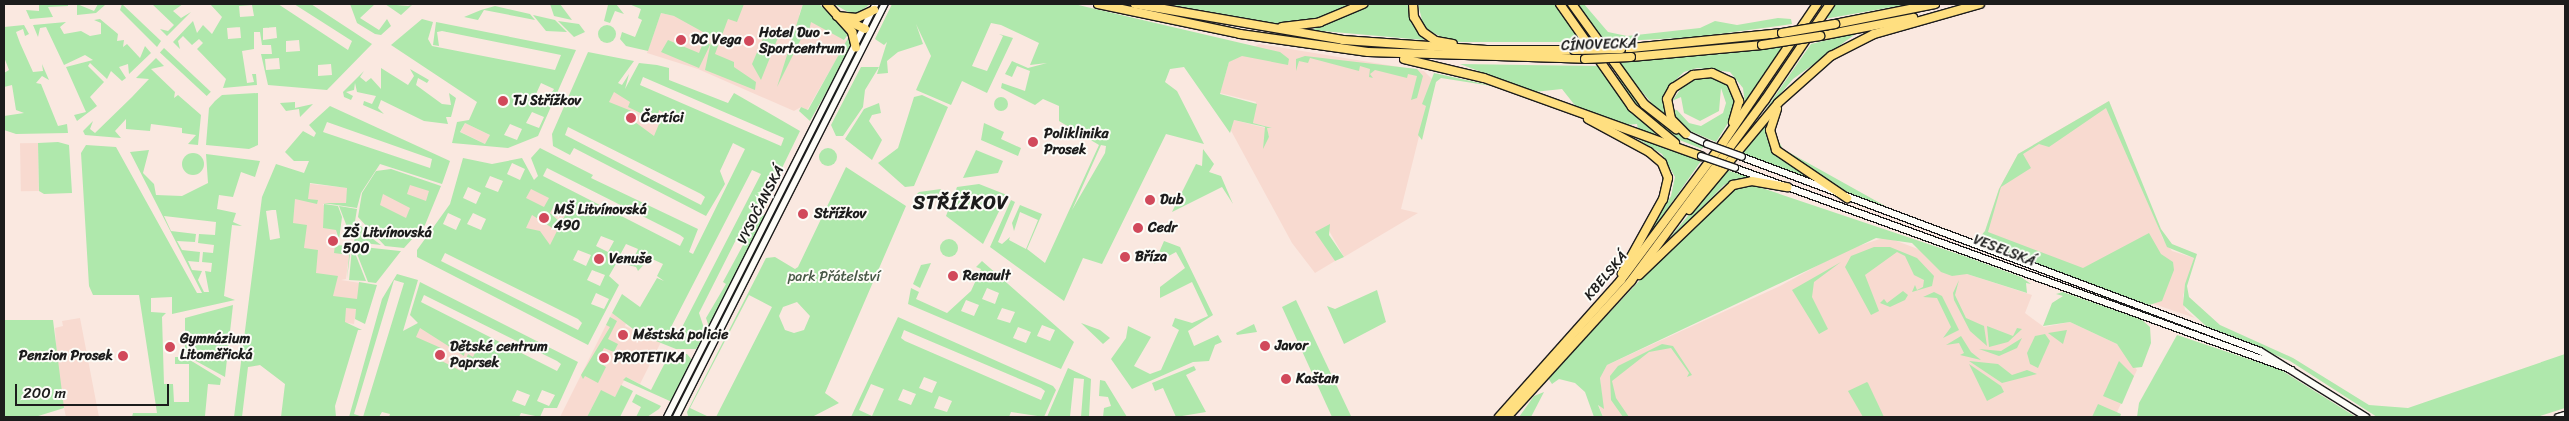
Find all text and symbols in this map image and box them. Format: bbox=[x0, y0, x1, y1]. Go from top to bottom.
place label: Hotel Duo - Sportcentrum bbox=[759, 25, 845, 58]
place label: DC Vega bbox=[691, 32, 740, 48]
marker: DC Vega bbox=[675, 34, 687, 46]
marker: Hotel Duo - Sportcentrum bbox=[743, 35, 755, 47]
street label: CÍNOVECKÁ bbox=[1561, 35, 1637, 55]
place label: TJ Střížkov bbox=[513, 93, 582, 109]
marker: TJ Střížkov bbox=[497, 95, 509, 107]
place label: Čertíci bbox=[641, 110, 684, 126]
marker: Čertíci bbox=[625, 112, 637, 124]
place label: Poliklinika Prosek bbox=[1044, 126, 1109, 158]
marker: Poliklinika Prosek bbox=[1026, 135, 1040, 149]
street label: VYSOČANSKÁ bbox=[734, 163, 788, 247]
district label: STŘÍŽKOV bbox=[912, 192, 1010, 214]
place label: Dub bbox=[1160, 192, 1184, 208]
marker: Dub bbox=[1144, 194, 1156, 206]
place label: MŠ Litvínovská 490 bbox=[554, 202, 647, 234]
place label: Střížkov bbox=[814, 206, 866, 222]
marker: Střížkov bbox=[796, 207, 810, 221]
marker: MŠ Litvínovská 490 bbox=[538, 212, 550, 224]
place label: Cedr bbox=[1148, 220, 1177, 236]
marker: Cedr bbox=[1132, 222, 1144, 234]
place label: ZŠ Litvínovská 500 bbox=[343, 225, 432, 258]
street label: VESELSKÁ bbox=[1971, 232, 2037, 270]
marker: ZŠ Litvínovská 500 bbox=[327, 235, 339, 247]
street label: KBELSKÁ bbox=[1581, 248, 1631, 304]
place label: Bříza bbox=[1135, 249, 1167, 265]
place label: Venuše bbox=[609, 251, 652, 267]
marker: Bříza bbox=[1119, 251, 1131, 263]
marker: Venuše bbox=[593, 253, 605, 265]
place label: Renault bbox=[963, 268, 1010, 284]
park label: park Přátelství bbox=[788, 269, 880, 285]
marker: Renault bbox=[947, 270, 959, 282]
place label: Městská policie bbox=[633, 327, 728, 343]
marker: Městská policie bbox=[617, 329, 629, 341]
place label: Gymnázium Litoměřická bbox=[180, 331, 253, 364]
place label: Javor bbox=[1275, 338, 1308, 354]
place label: Dětské centrum Paprsek bbox=[450, 339, 548, 372]
marker: Javor bbox=[1259, 340, 1271, 352]
marker: Gymnázium Litoměřická bbox=[164, 341, 176, 353]
place label: Penzion Prosek bbox=[19, 348, 113, 364]
marker: Dětské centrum Paprsek bbox=[434, 349, 446, 361]
marker: Penzion Prosek bbox=[117, 350, 129, 362]
place label: PROTETIKA bbox=[614, 350, 685, 366]
marker: PROTETIKA bbox=[598, 352, 610, 364]
place label: Kaštan bbox=[1296, 371, 1339, 387]
marker: Kaštan bbox=[1280, 373, 1292, 385]
scale bar bbox=[18, 374, 171, 406]
text: 200 m bbox=[23, 380, 66, 406]

